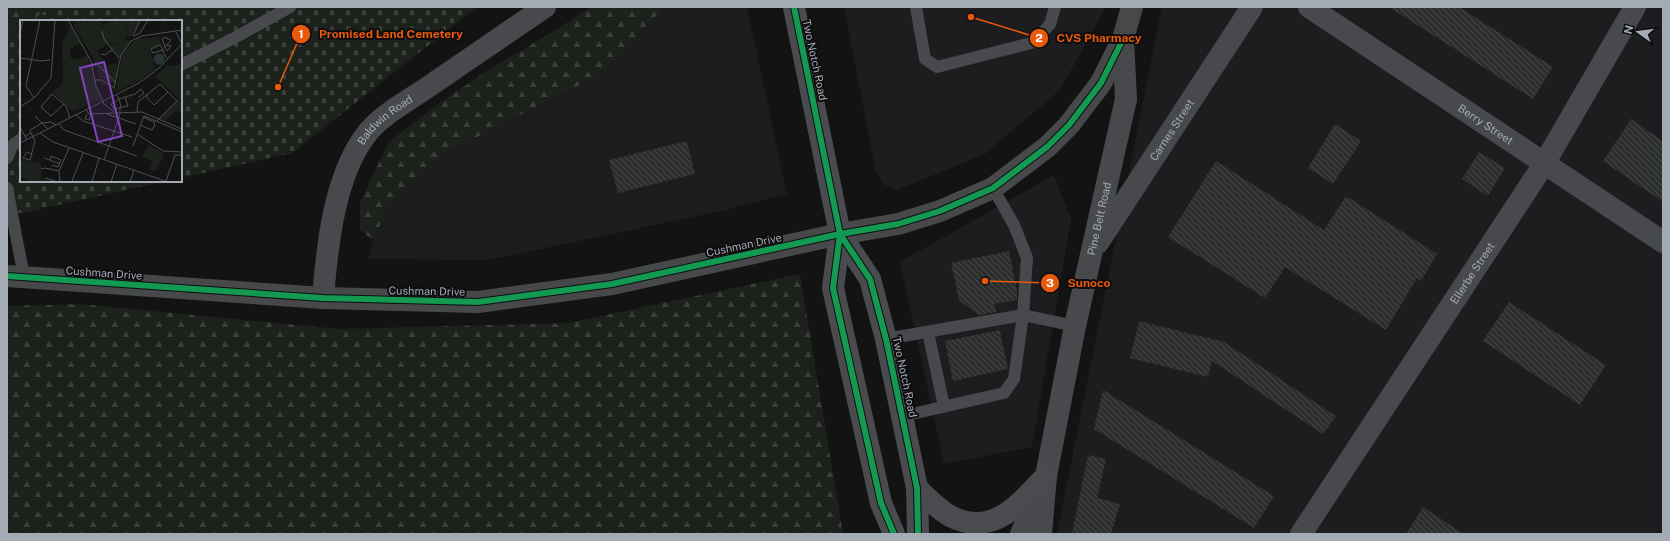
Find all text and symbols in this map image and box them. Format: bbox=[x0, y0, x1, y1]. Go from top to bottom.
north arrow bbox=[1618, 12, 1658, 52]
street label: Two Notch Road bbox=[801, 18, 829, 102]
inset map bbox=[20, 20, 182, 182]
callout: Promised Land Cemetery bbox=[291, 22, 471, 46]
text: N bbox=[1621, 24, 1635, 35]
callout: CVS Pharmacy bbox=[1029, 26, 1150, 50]
text: 1 bbox=[298, 27, 304, 41]
text: Promised Land Cemetery bbox=[319, 27, 463, 41]
text: 2 bbox=[1035, 31, 1043, 45]
text: CVS Pharmacy bbox=[1057, 31, 1142, 45]
street label: Baldwin Road bbox=[355, 93, 415, 147]
street label: Carnes Street bbox=[1147, 97, 1196, 163]
street label: Berry Street bbox=[1456, 102, 1515, 147]
street label: Pine Belt Road bbox=[1085, 181, 1113, 256]
street label: Cushman Drive bbox=[705, 231, 783, 259]
street label: Ellerbe Street bbox=[1448, 240, 1497, 306]
street label: Cushman Drive bbox=[65, 264, 143, 282]
callout: Sunoco bbox=[1040, 271, 1119, 295]
text: 3 bbox=[1046, 276, 1054, 290]
text: Sunoco bbox=[1068, 276, 1111, 290]
street label: Cushman Drive bbox=[389, 284, 465, 298]
street label: Two Notch Road bbox=[891, 335, 919, 419]

